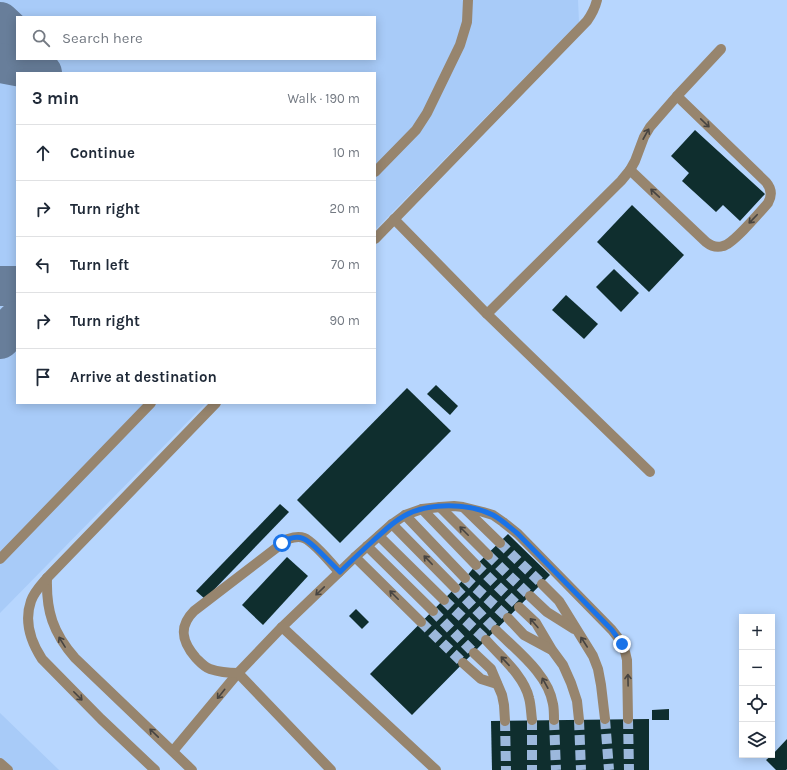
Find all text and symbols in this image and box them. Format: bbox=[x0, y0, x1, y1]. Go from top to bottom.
search box bbox=[16, 16, 376, 60]
icon: search bbox=[30, 27, 52, 49]
text: Search here bbox=[62, 29, 143, 47]
text: 3 min bbox=[32, 88, 79, 108]
text: Walk · 190 m bbox=[287, 91, 360, 106]
one-way arrow bbox=[700, 118, 710, 128]
one-way arrow bbox=[643, 128, 650, 140]
icon: ahead bbox=[32, 142, 54, 164]
text: Continue bbox=[70, 144, 135, 162]
text: 10 m bbox=[333, 145, 360, 160]
one-way arrow bbox=[650, 188, 660, 198]
icon: right bbox=[32, 198, 54, 220]
text: Turn right bbox=[70, 200, 140, 218]
text: 20 m bbox=[330, 201, 360, 216]
one-way arrow bbox=[748, 214, 758, 224]
icon: left bbox=[32, 254, 54, 276]
text: Turn left bbox=[70, 256, 129, 274]
text: 70 m bbox=[331, 257, 360, 272]
icon: right bbox=[32, 310, 54, 332]
text: Turn right bbox=[70, 312, 140, 330]
text: 90 m bbox=[329, 313, 360, 328]
icon: arrive bbox=[32, 366, 54, 388]
text: Arrive at destination bbox=[70, 368, 217, 386]
one-way arrow bbox=[459, 526, 469, 536]
route start bbox=[273, 534, 291, 552]
one-way arrow bbox=[423, 555, 433, 565]
one-way arrow bbox=[315, 586, 326, 595]
one-way arrow bbox=[389, 590, 398, 600]
map controls bbox=[739, 614, 775, 758]
button: + bbox=[739, 614, 775, 650]
one-way arrow bbox=[529, 617, 538, 628]
route end bbox=[613, 635, 631, 653]
one-way arrow bbox=[58, 636, 67, 647]
one-way arrow bbox=[580, 636, 588, 648]
button: − bbox=[739, 650, 775, 686]
one-way arrow bbox=[500, 656, 510, 666]
one-way arrow bbox=[624, 674, 631, 687]
one-way arrow bbox=[540, 677, 548, 689]
button: locate bbox=[739, 686, 775, 722]
one-way arrow bbox=[216, 689, 225, 700]
one-way arrow bbox=[73, 691, 83, 701]
button: layers bbox=[739, 722, 775, 758]
one-way arrow bbox=[149, 729, 159, 738]

